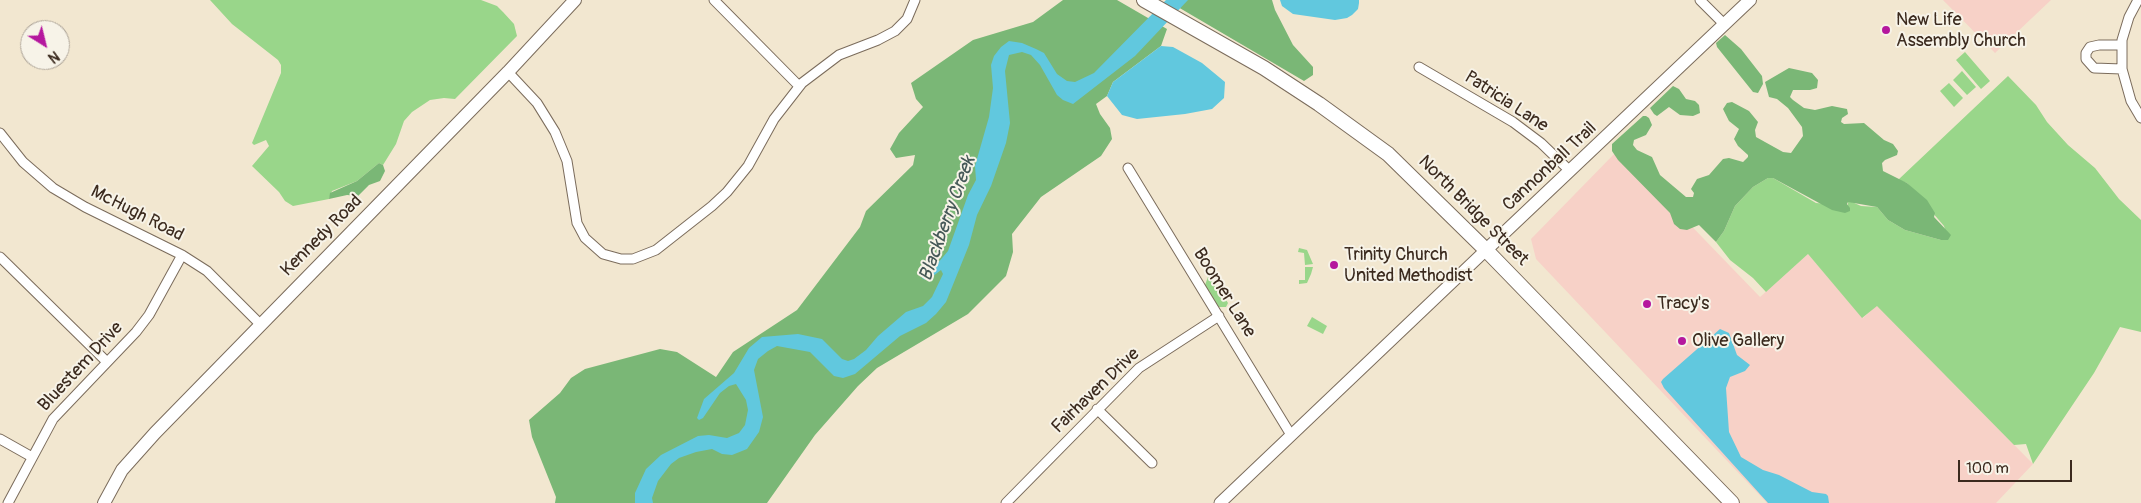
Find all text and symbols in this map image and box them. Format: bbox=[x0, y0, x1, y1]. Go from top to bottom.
place label: New Life Assembly Church bbox=[1896, 9, 2026, 52]
north arrow bbox=[20, 20, 70, 70]
marker: New Life Assembly Church bbox=[1880, 24, 1892, 36]
text: N bbox=[45, 47, 62, 66]
street label: Patricia Lane bbox=[1460, 67, 1552, 137]
street label: Cannonball Trail bbox=[1498, 118, 1602, 216]
street label: North Bridge Street bbox=[1413, 151, 1533, 271]
water label: Blackberry Creek bbox=[915, 154, 981, 284]
street label: McHugh Road bbox=[87, 181, 187, 247]
street label: Kennedy Road bbox=[277, 191, 367, 281]
street label: Boomer Lane bbox=[1188, 244, 1260, 342]
place label: Trinity Church United Methodist bbox=[1344, 244, 1473, 286]
marker: Trinity Church United Methodist bbox=[1328, 259, 1340, 271]
place label: Tracy's bbox=[1657, 293, 1709, 315]
marker: Tracy's bbox=[1641, 298, 1653, 310]
street label: Bluestem Drive bbox=[34, 318, 128, 416]
place label: Olive Gallery bbox=[1692, 330, 1784, 352]
marker: Olive Gallery bbox=[1676, 335, 1688, 347]
street label: Fairhaven Drive bbox=[1048, 344, 1144, 438]
scale bar bbox=[1961, 450, 2075, 482]
text: 100 m bbox=[1966, 459, 2009, 478]

